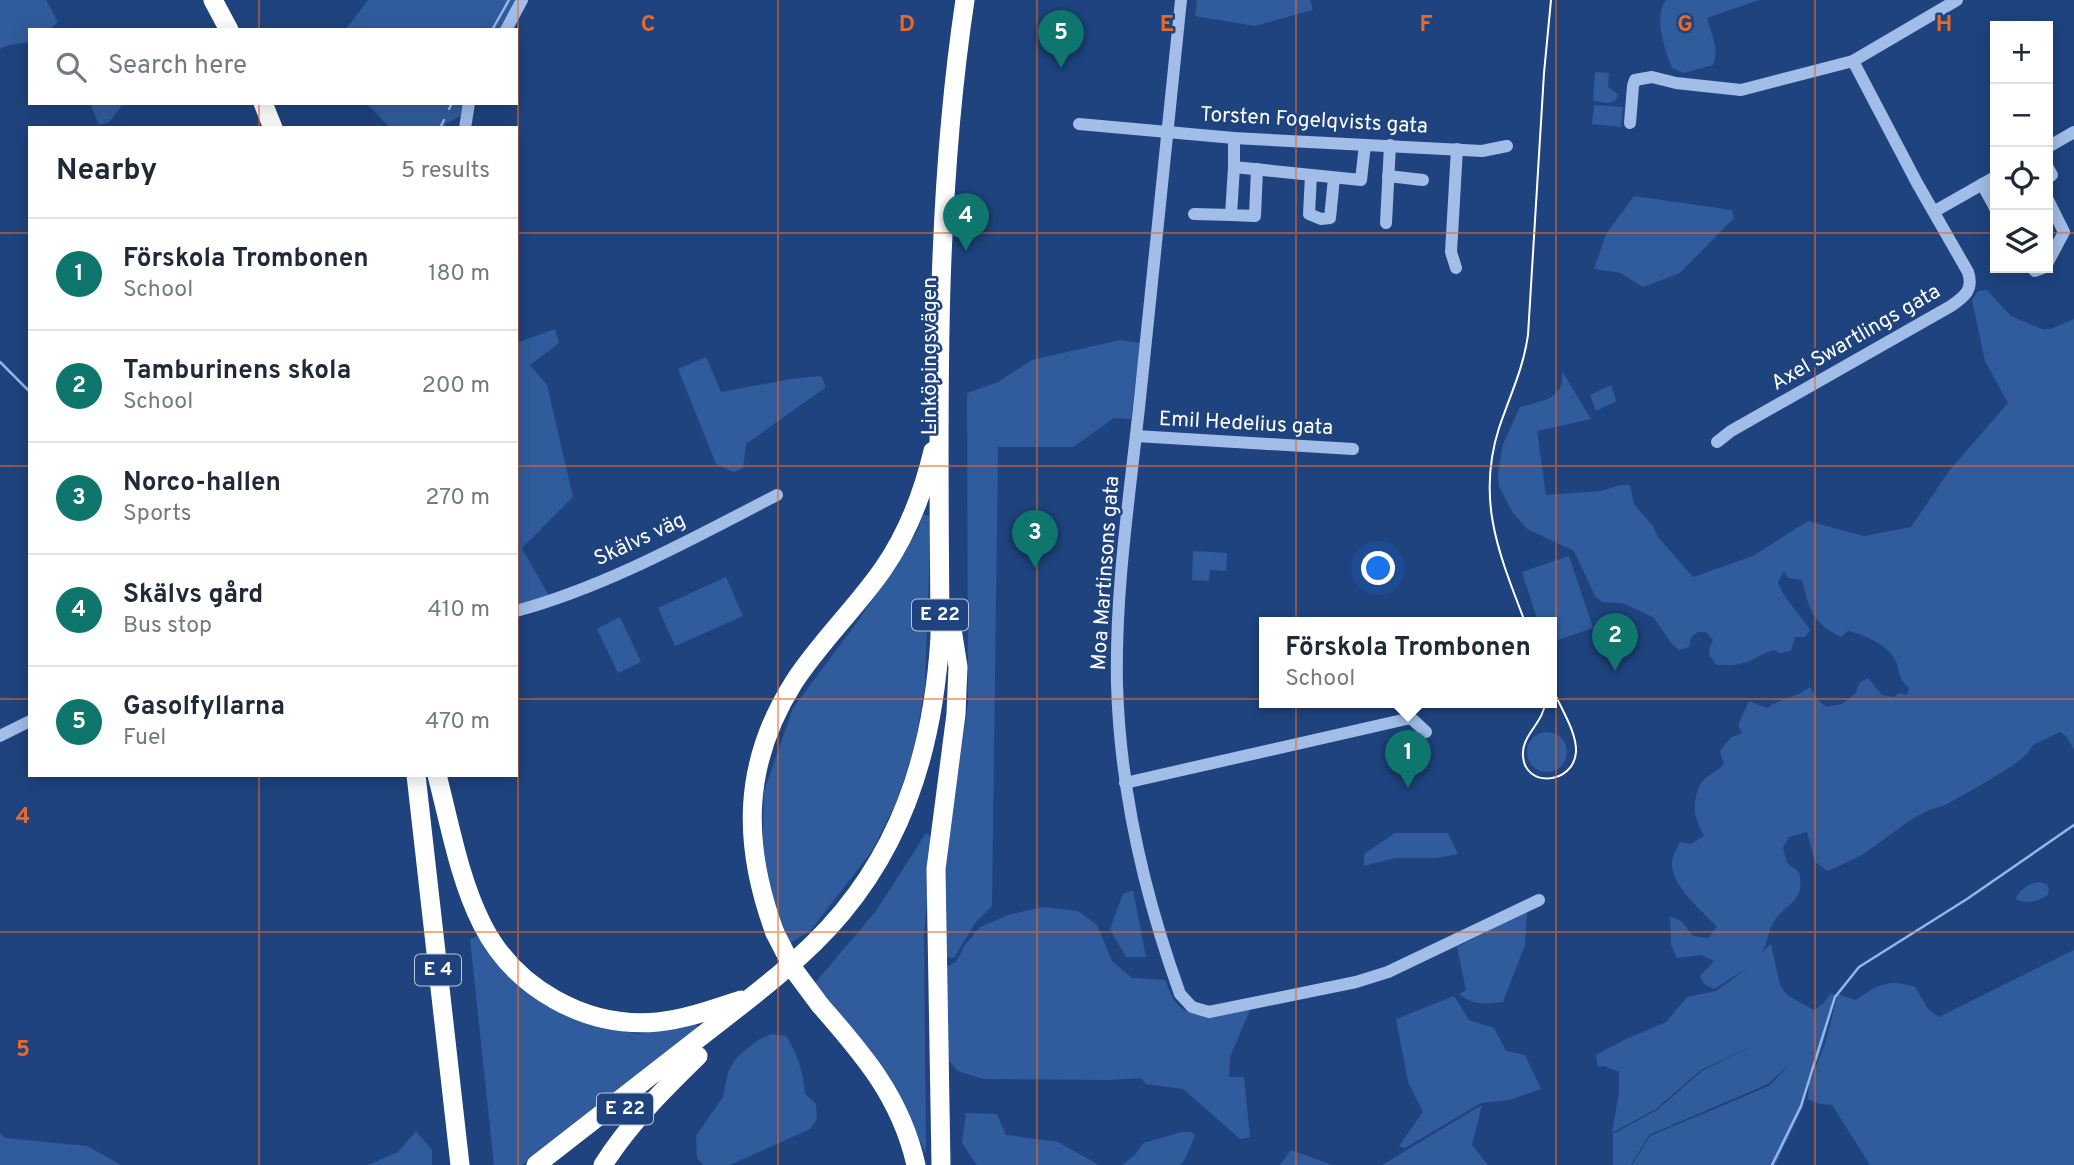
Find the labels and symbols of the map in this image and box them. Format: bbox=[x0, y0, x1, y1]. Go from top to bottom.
pin: 5 bbox=[1038, 10, 1084, 68]
text: C bbox=[641, 11, 655, 40]
text: D bbox=[899, 11, 915, 40]
text: E bbox=[1160, 11, 1174, 40]
text: F bbox=[1419, 11, 1433, 40]
text: G bbox=[1677, 11, 1693, 40]
text: H bbox=[1936, 11, 1952, 40]
street label: Torsten Fogelqvists gata bbox=[1199, 102, 1429, 140]
pin: 4 bbox=[943, 193, 989, 251]
street label: Linköpingsvägen bbox=[917, 277, 944, 435]
street label: Axel Swartlings gata bbox=[1766, 278, 1946, 398]
street label: Emil Hedelius gata bbox=[1158, 406, 1334, 442]
street label: Moa Martinsons gata bbox=[1086, 475, 1126, 671]
street label: Skälvs väg bbox=[590, 507, 690, 573]
pin: 3 bbox=[1012, 510, 1058, 568]
your location bbox=[1361, 551, 1395, 585]
road number: E 22 bbox=[912, 600, 968, 630]
pin: 2 bbox=[1592, 613, 1638, 671]
pin: 1 bbox=[1385, 730, 1431, 788]
text: 4 bbox=[16, 803, 30, 832]
road number: E 4 bbox=[415, 954, 461, 986]
text: 5 bbox=[16, 1036, 30, 1065]
road number: E 22 bbox=[597, 1093, 653, 1124]

